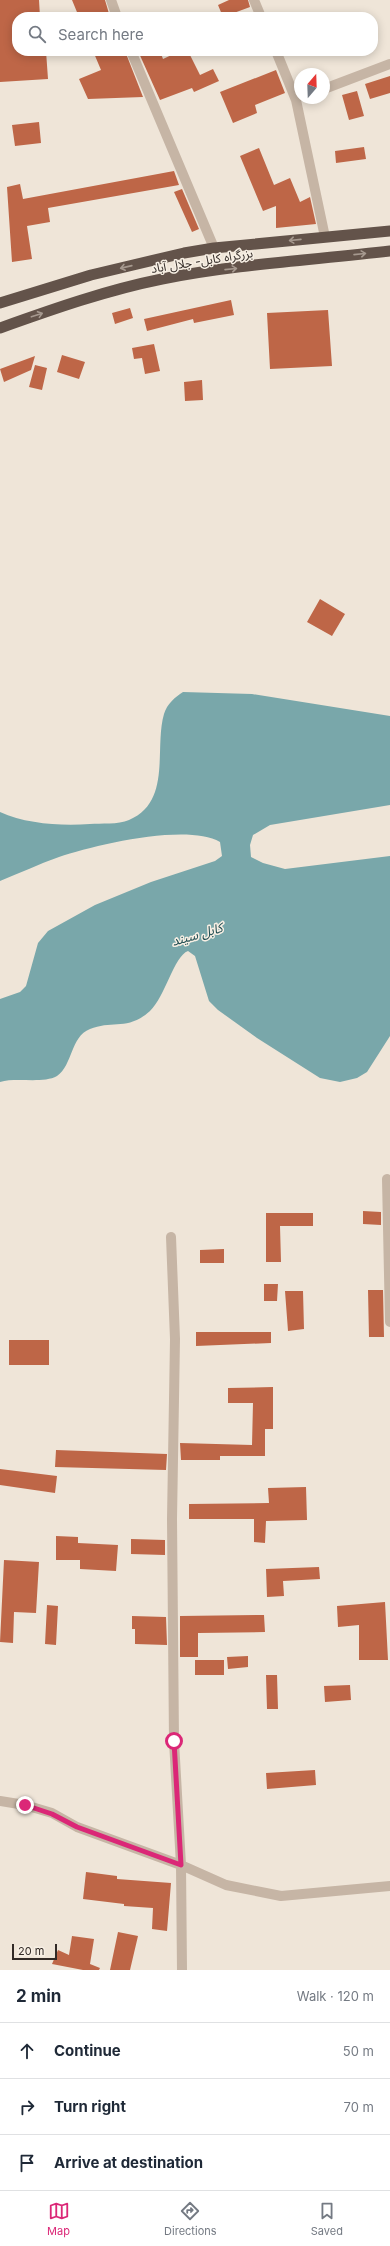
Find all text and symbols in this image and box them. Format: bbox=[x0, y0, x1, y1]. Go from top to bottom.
search box bbox=[12, 12, 378, 56]
icon: search bbox=[26, 23, 48, 45]
text: Search here bbox=[58, 25, 144, 44]
north arrow bbox=[294, 68, 330, 104]
one-way arrow bbox=[289, 236, 302, 243]
street label: بزرگراه کابل- جلال آباد bbox=[150, 245, 254, 276]
one-way arrow bbox=[353, 251, 366, 258]
one-way arrow bbox=[120, 263, 133, 271]
one-way arrow bbox=[224, 265, 237, 273]
one-way arrow bbox=[30, 311, 43, 318]
water label: کابل سيند bbox=[170, 918, 227, 950]
route start bbox=[165, 1732, 183, 1750]
route end bbox=[16, 1796, 34, 1814]
scale bar bbox=[12, 1942, 57, 1961]
text: 20 m bbox=[18, 1944, 44, 1958]
text: 2 min bbox=[16, 1986, 61, 2006]
text: Walk · 120 m bbox=[297, 1988, 374, 2004]
icon: ahead bbox=[16, 2040, 38, 2062]
text: Continue bbox=[54, 2041, 121, 2060]
text: 50 m bbox=[343, 2043, 374, 2059]
icon: right bbox=[16, 2096, 38, 2118]
text: Turn right bbox=[54, 2097, 126, 2116]
text: 70 m bbox=[344, 2099, 374, 2115]
icon: arrive bbox=[16, 2152, 38, 2174]
text: Arrive at destination bbox=[54, 2153, 203, 2172]
tab: Map bbox=[47, 2200, 70, 2238]
tab: Directions bbox=[164, 2200, 217, 2238]
tab: Saved bbox=[311, 2200, 343, 2238]

